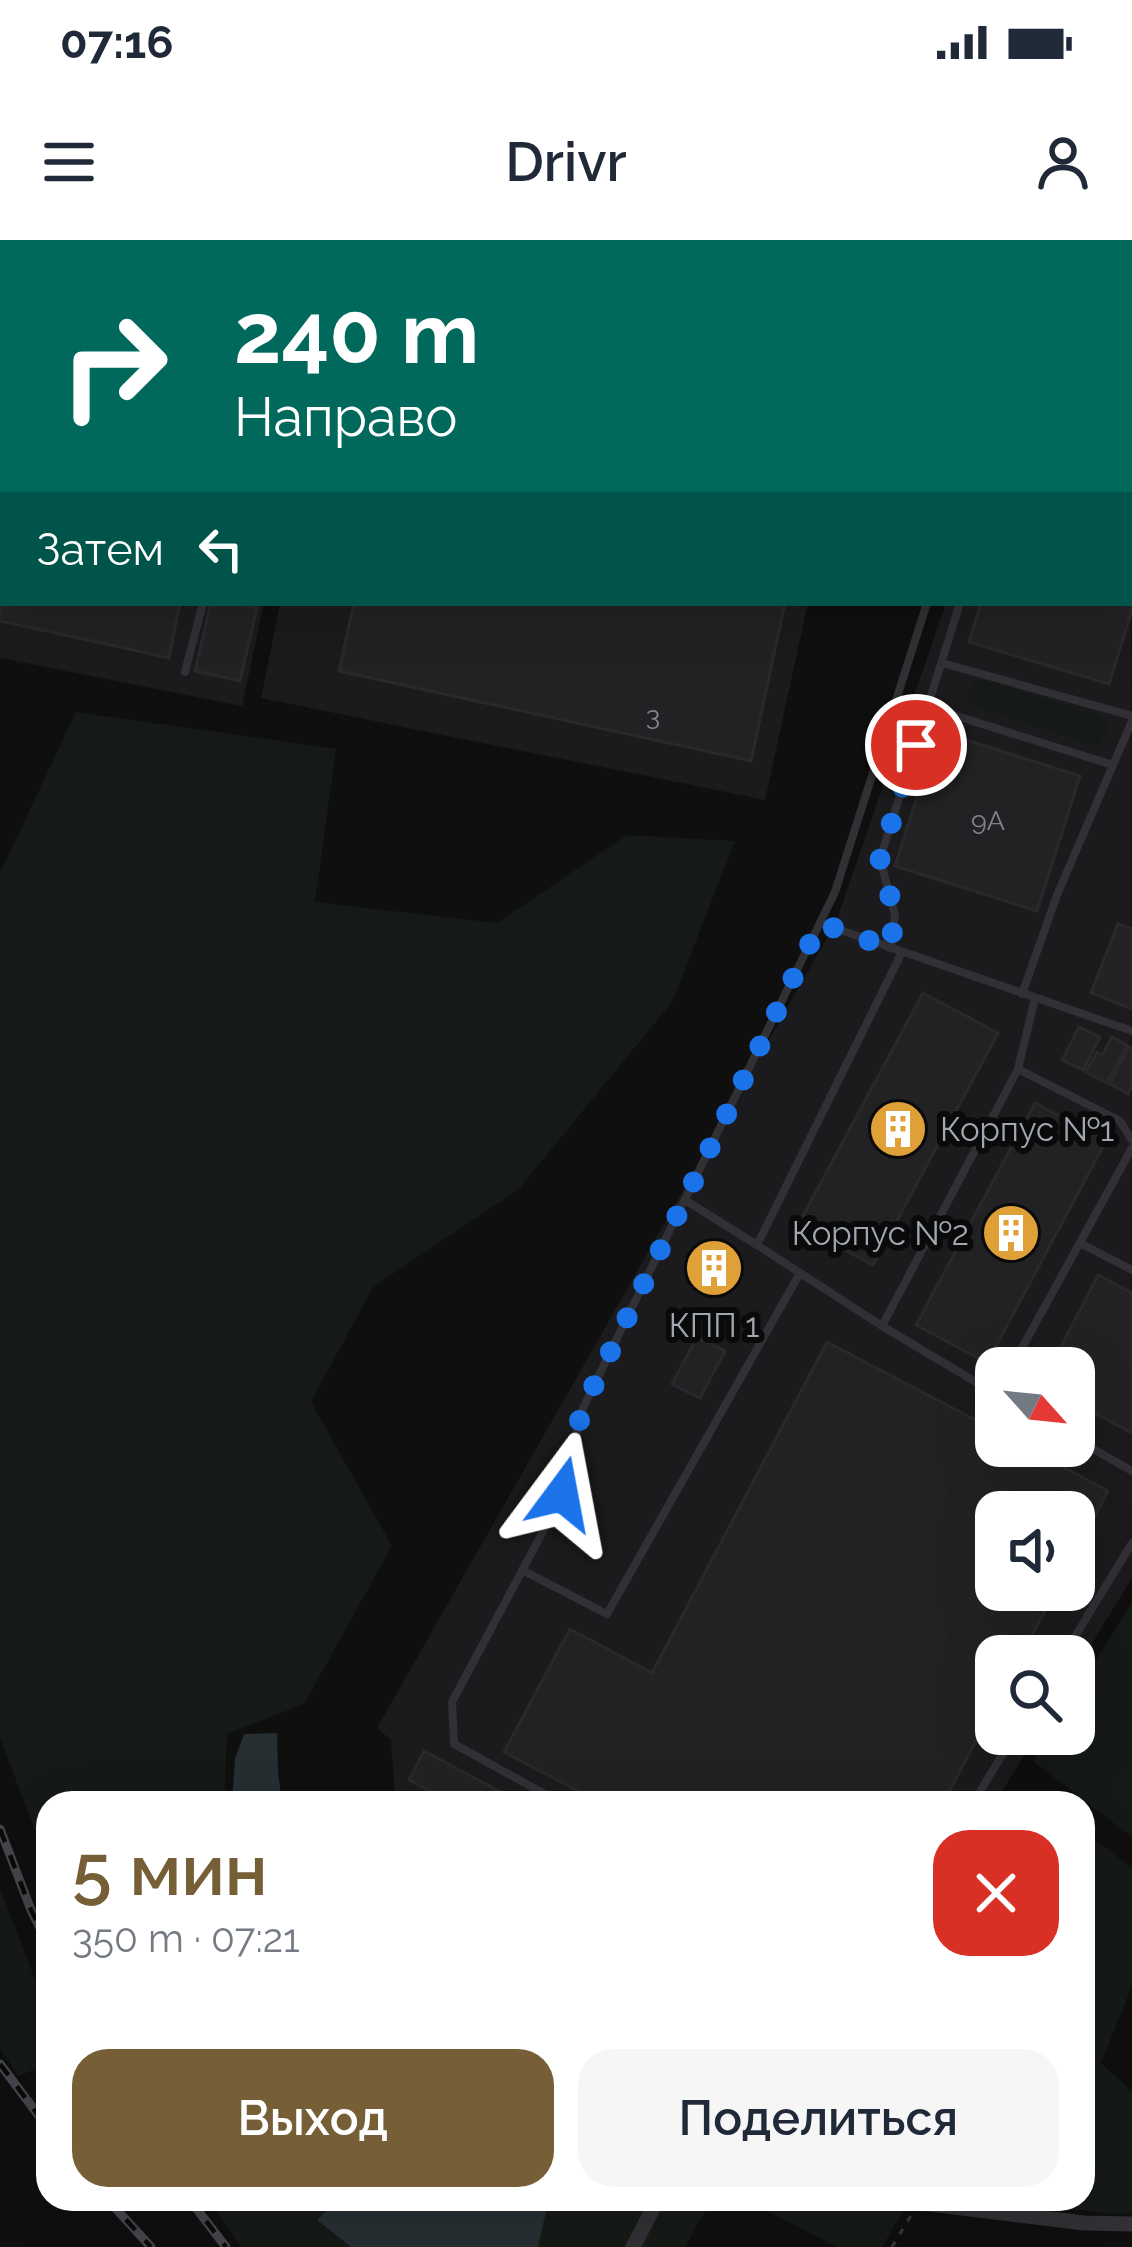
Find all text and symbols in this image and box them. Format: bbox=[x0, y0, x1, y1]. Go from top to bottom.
text: 07:16 bbox=[60, 16, 174, 69]
icon: menu bbox=[36, 129, 102, 195]
icon: person bbox=[1030, 129, 1096, 195]
text: Drivr bbox=[505, 130, 627, 194]
text: 240 m bbox=[234, 284, 479, 383]
icon: right bbox=[36, 288, 192, 444]
text: Направо bbox=[234, 385, 457, 449]
icon: left bbox=[188, 516, 254, 582]
text: Затем bbox=[36, 523, 164, 576]
pin bbox=[865, 694, 967, 796]
house number: 3 bbox=[646, 700, 660, 731]
icon: arrive bbox=[883, 712, 949, 778]
house number: 9А bbox=[971, 805, 1005, 836]
building icon: Корпус №1 bbox=[867, 1098, 929, 1160]
place label: Корпус №1 bbox=[940, 1110, 1114, 1149]
building icon: Корпус №2 bbox=[980, 1202, 1042, 1264]
place label: Корпус №2 bbox=[792, 1214, 969, 1253]
building icon: КПП 1 bbox=[683, 1237, 745, 1299]
place label: КПП 1 bbox=[669, 1306, 759, 1345]
north arrow bbox=[975, 1347, 1095, 1467]
map controls bbox=[975, 1347, 1095, 1755]
position arrow bbox=[499, 1431, 625, 1557]
button: sound bbox=[975, 1491, 1095, 1611]
button: search bbox=[975, 1635, 1095, 1755]
text: 5 мин bbox=[72, 1827, 268, 1912]
button: close bbox=[933, 1830, 1059, 1956]
text: 350 m · 07:21 bbox=[72, 1915, 300, 1961]
button: Выход bbox=[72, 2049, 554, 2187]
button: Поделиться bbox=[578, 2049, 1059, 2187]

